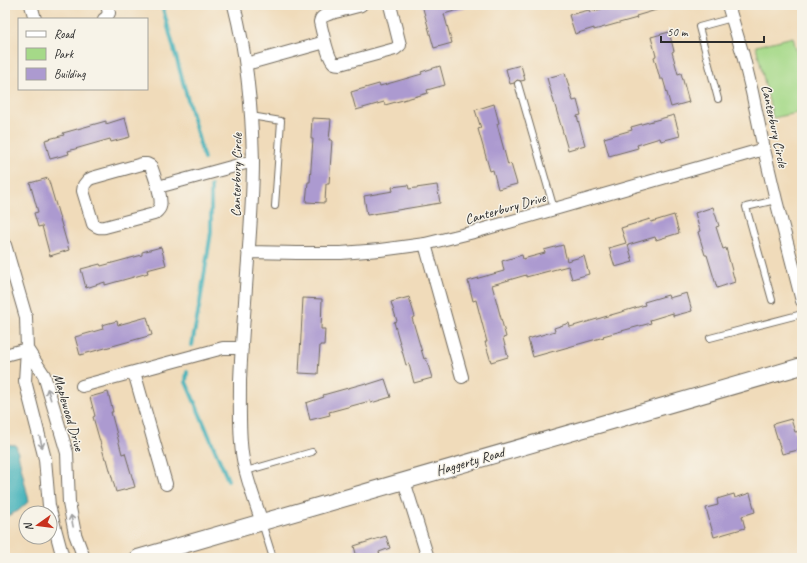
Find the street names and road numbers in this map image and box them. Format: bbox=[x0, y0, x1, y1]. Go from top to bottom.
street label: Canterbury Circle bbox=[757, 83, 792, 170]
street label: Canterbury Circle bbox=[227, 132, 246, 217]
street label: Canterbury Drive bbox=[463, 188, 549, 228]
street label: Maplewood Drive bbox=[49, 372, 88, 454]
street label: Haggerty Road bbox=[434, 443, 509, 479]

